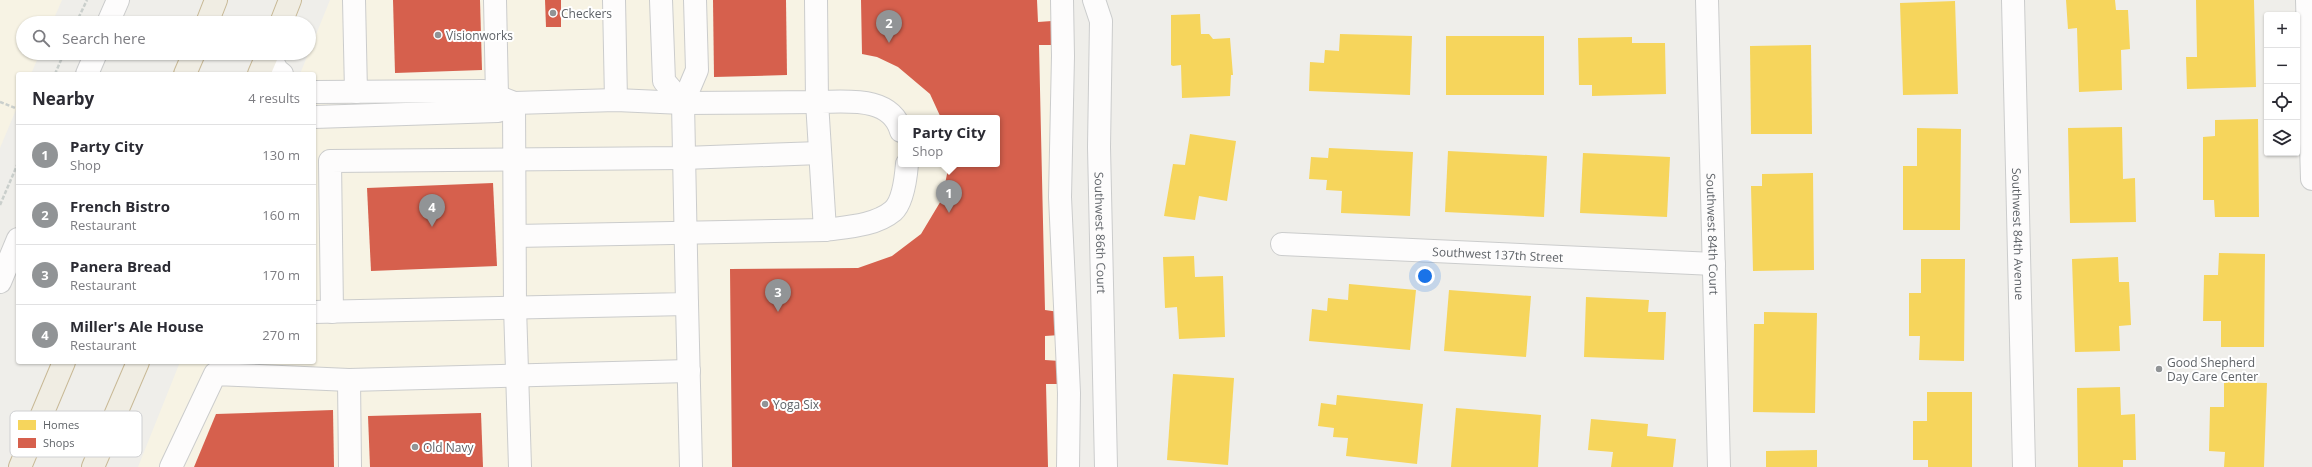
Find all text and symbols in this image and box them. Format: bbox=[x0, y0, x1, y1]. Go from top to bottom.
place label: Checkers bbox=[561, 5, 612, 22]
marker: Checkers bbox=[548, 8, 558, 18]
pin: 2 bbox=[876, 10, 902, 43]
map controls bbox=[2264, 12, 2300, 156]
button: + bbox=[2264, 12, 2300, 48]
search box bbox=[16, 16, 316, 60]
icon: search bbox=[30, 27, 52, 49]
place label: Visionworks bbox=[446, 27, 513, 44]
text: Search here bbox=[62, 28, 146, 48]
marker: Visionworks bbox=[433, 30, 443, 40]
button: − bbox=[2264, 48, 2300, 84]
button: locate bbox=[2264, 84, 2300, 120]
text: Nearby bbox=[32, 87, 94, 110]
text: 4 results bbox=[248, 89, 300, 107]
popup bbox=[898, 115, 1000, 167]
button: layers bbox=[2264, 120, 2300, 156]
text: Party City bbox=[912, 122, 986, 142]
text: Party City bbox=[70, 136, 143, 156]
text: Shop bbox=[912, 142, 943, 160]
text: 1 bbox=[41, 146, 49, 164]
text: 130 m bbox=[262, 146, 300, 164]
text: Shop bbox=[70, 156, 101, 174]
street label: Southwest 84th Avenue bbox=[2008, 168, 2029, 301]
street label: Southwest 86th Court bbox=[1091, 172, 1111, 294]
street label: Southwest 84th Court bbox=[1703, 173, 1723, 295]
pin: 1 bbox=[936, 180, 962, 213]
pin: 4 bbox=[419, 194, 445, 227]
text: French Bistro bbox=[70, 196, 170, 216]
text: 2 bbox=[41, 206, 49, 224]
text: 160 m bbox=[262, 206, 300, 224]
text: Restaurant bbox=[70, 216, 137, 234]
street label: Southwest 137th Street bbox=[1432, 242, 1564, 266]
text: Panera Bread bbox=[70, 256, 171, 276]
text: 3 bbox=[41, 266, 49, 284]
text: 170 m bbox=[262, 266, 300, 284]
your location bbox=[1415, 266, 1435, 286]
text: Restaurant bbox=[70, 276, 137, 294]
pin: 3 bbox=[765, 279, 791, 312]
text: Miller's Ale House bbox=[70, 316, 204, 336]
text: 4 bbox=[41, 326, 49, 344]
text: 270 m bbox=[262, 326, 300, 344]
text: Restaurant bbox=[70, 336, 137, 354]
place label: Good Shepherd Day Care Center bbox=[2167, 354, 2258, 385]
marker: Good Shepherd Day Care Center bbox=[2154, 364, 2164, 374]
place label: Yoga Six bbox=[773, 396, 820, 413]
marker: Yoga Six bbox=[760, 399, 770, 409]
legend bbox=[10, 411, 142, 457]
text: Homes bbox=[43, 417, 79, 432]
text: Shops bbox=[43, 435, 74, 450]
place label: Old Navy bbox=[423, 439, 475, 456]
marker: Old Navy bbox=[410, 442, 420, 452]

